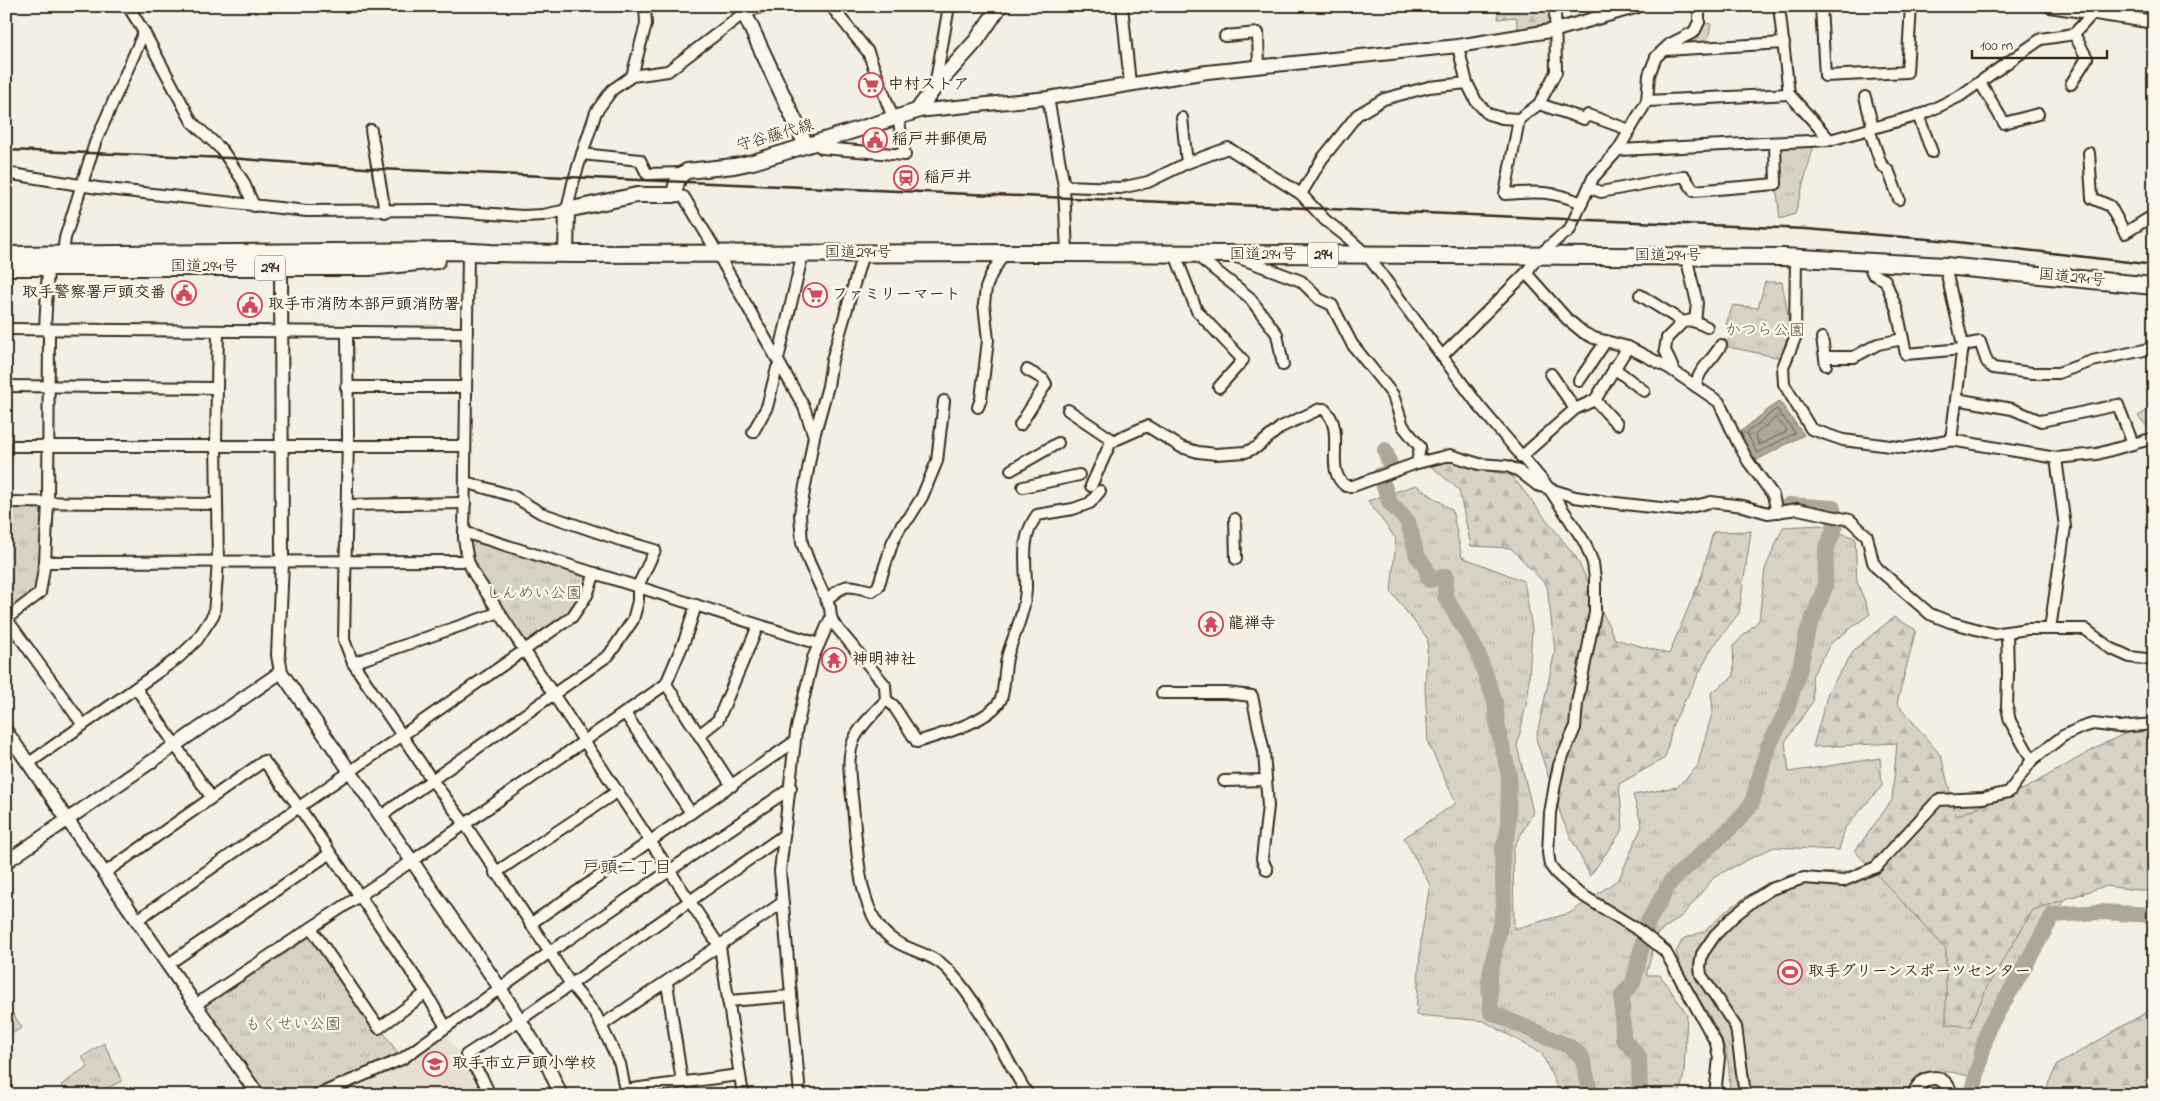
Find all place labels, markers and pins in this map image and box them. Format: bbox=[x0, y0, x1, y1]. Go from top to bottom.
supermarket icon: 中村ストア bbox=[858, 72, 884, 98]
place label: 中村ストア bbox=[888, 73, 969, 97]
public building icon: 稲戸井郵便局 bbox=[862, 127, 888, 153]
place label: 稲戸井郵便局 bbox=[892, 128, 988, 152]
station icon: 稲戸井 bbox=[893, 165, 919, 191]
place label: 稲戸井 bbox=[924, 166, 972, 190]
public building icon: 取手警察署戸頭交番 bbox=[171, 280, 197, 306]
place label: 取手警察署戸頭交番 bbox=[22, 281, 166, 305]
supermarket icon: ファミリーマート bbox=[802, 282, 828, 308]
place label: ファミリーマート bbox=[832, 283, 961, 307]
public building icon: 取手市消防本部戸頭消防署 bbox=[237, 292, 263, 318]
place label: 取手市消防本部戸頭消防署 bbox=[268, 293, 460, 317]
temple icon: 龍禅寺 bbox=[1198, 611, 1224, 637]
place label: 龍禅寺 bbox=[1228, 612, 1276, 636]
temple icon: 神明神社 bbox=[821, 647, 847, 673]
place label: 神明神社 bbox=[852, 648, 916, 672]
sports icon: 取手グリーンスポーツセンター bbox=[1777, 959, 1803, 985]
place label: 取手グリーンスポーツセンター bbox=[1808, 960, 2031, 984]
school or university icon: 取手市立戸頭小学校 bbox=[422, 1051, 448, 1077]
place label: 取手市立戸頭小学校 bbox=[452, 1052, 596, 1076]

